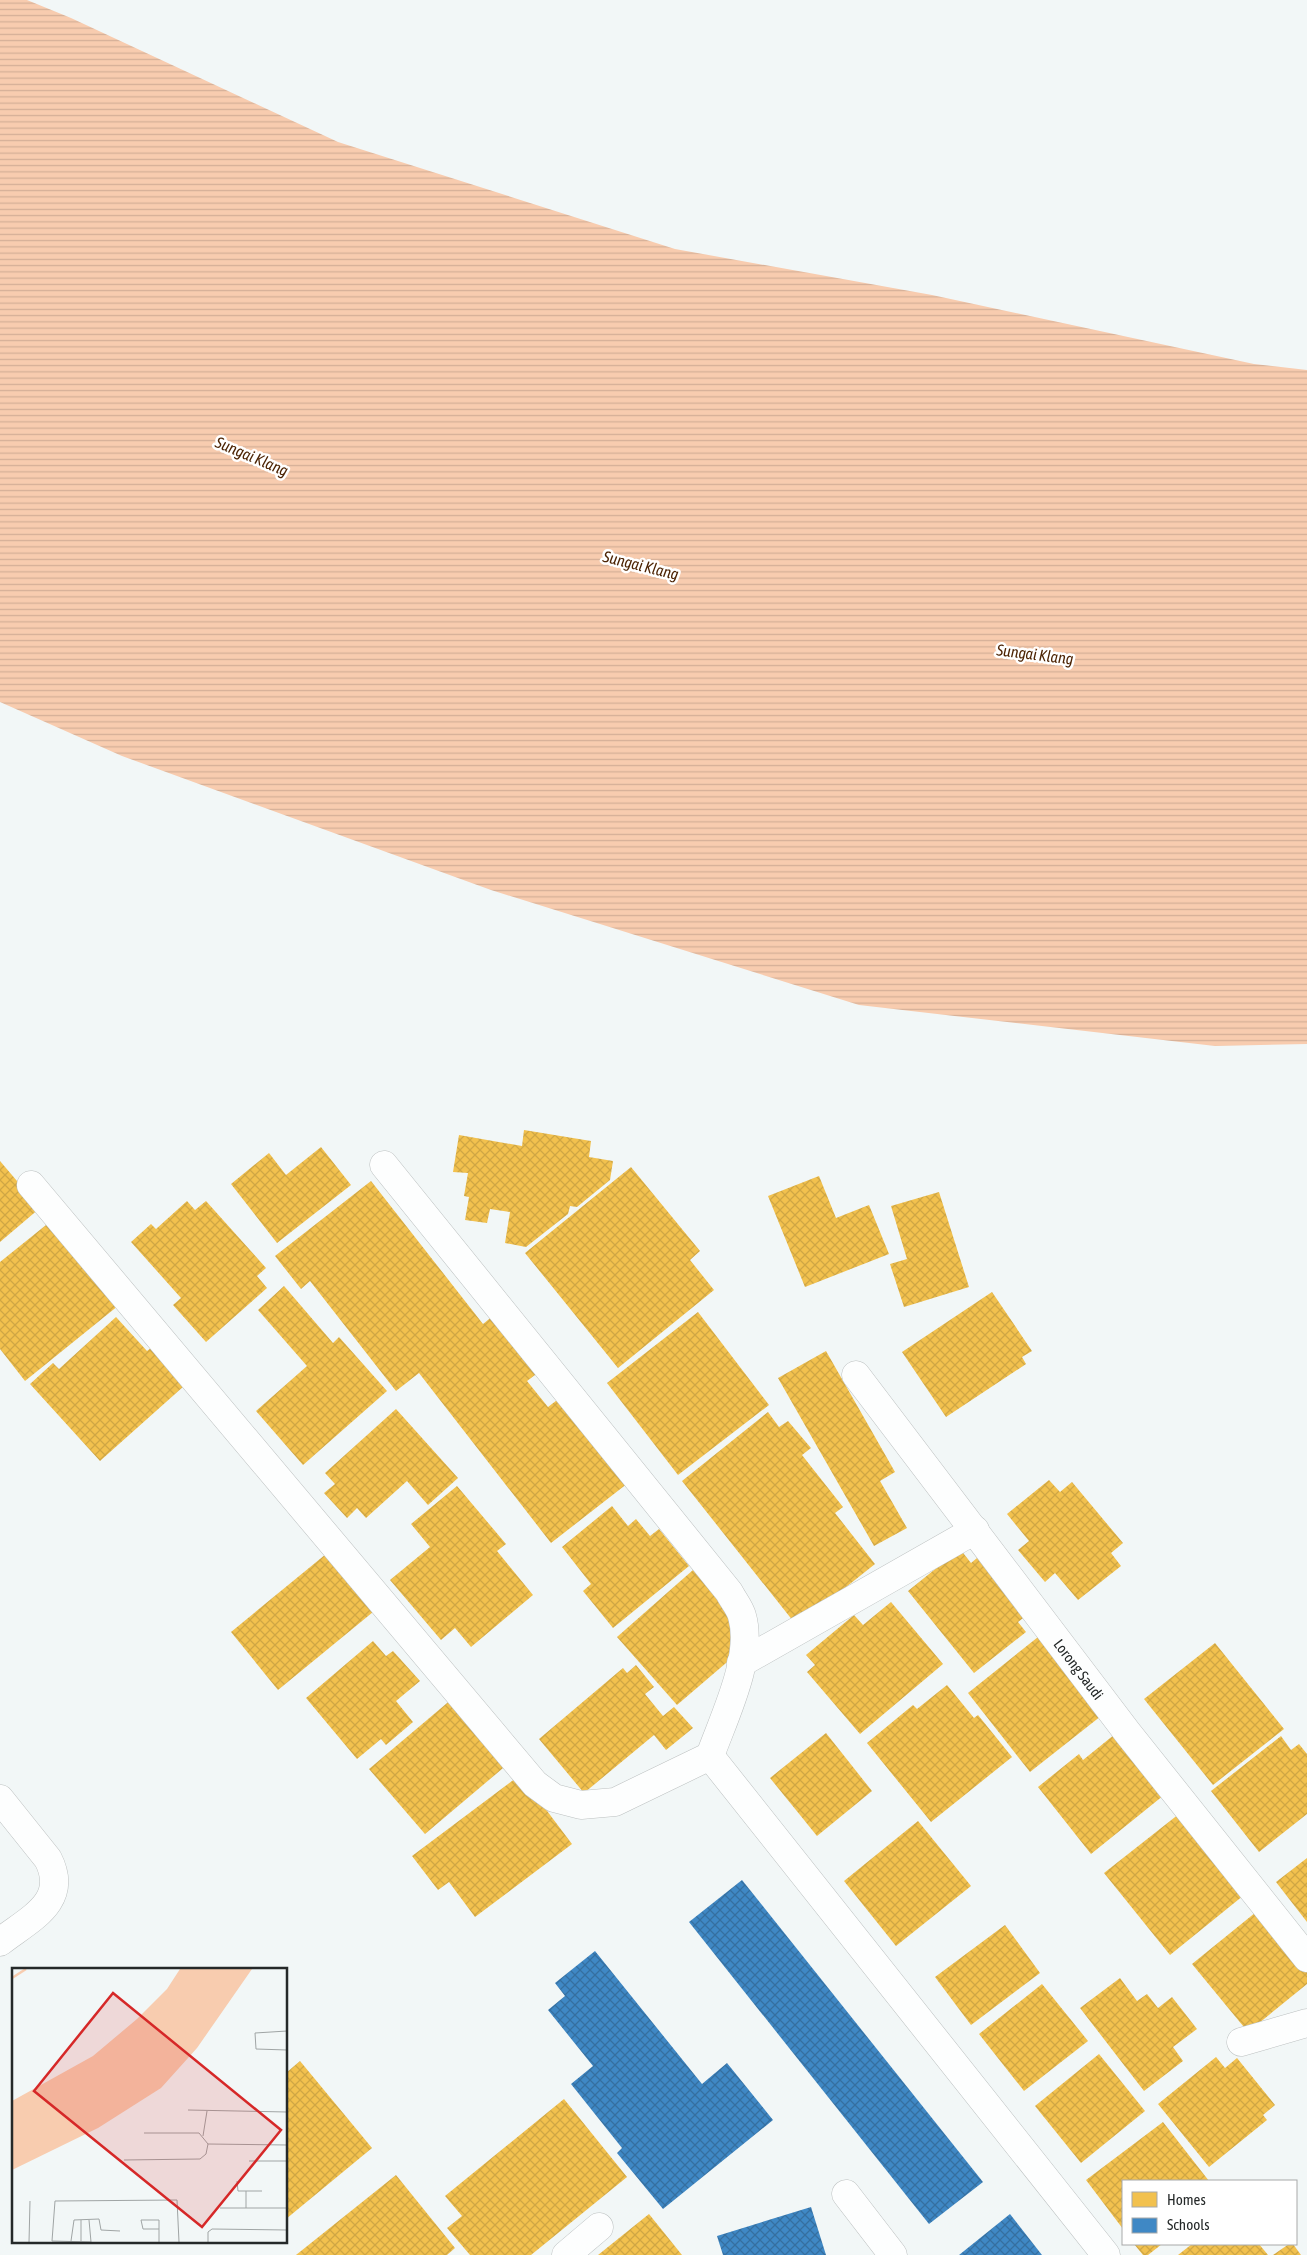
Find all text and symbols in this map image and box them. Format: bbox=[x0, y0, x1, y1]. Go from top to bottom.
water label: Sungai Klang bbox=[212, 432, 291, 480]
water label: Sungai Klang bbox=[600, 547, 681, 584]
water label: Sungai Klang bbox=[994, 640, 1074, 669]
street label: Lorong Saudi bbox=[1051, 1635, 1107, 1702]
inset map bbox=[12, 1968, 288, 2242]
legend bbox=[1122, 2180, 1297, 2245]
text: Homes bbox=[1167, 2191, 1206, 2208]
text: Schools bbox=[1167, 2216, 1210, 2233]

